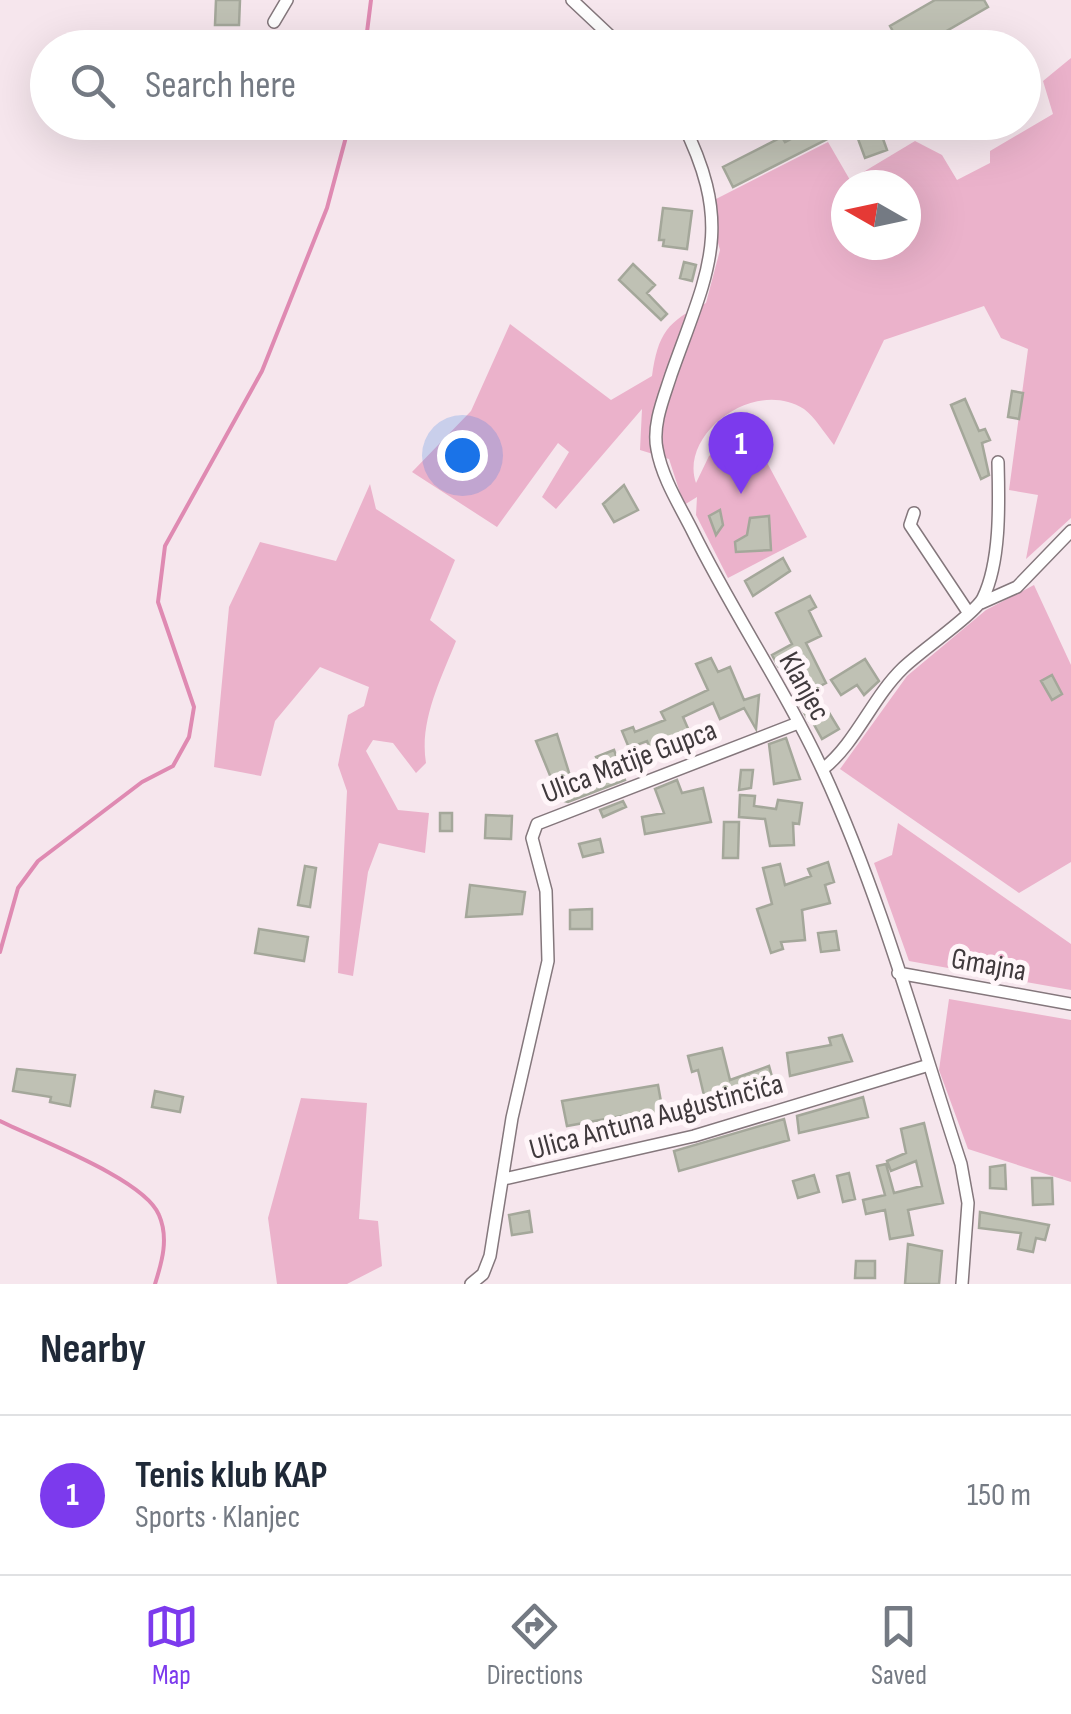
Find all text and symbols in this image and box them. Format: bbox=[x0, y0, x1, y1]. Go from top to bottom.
search box bbox=[30, 30, 1041, 140]
icon: search bbox=[65, 58, 120, 113]
text: Search here bbox=[145, 63, 296, 108]
north arrow bbox=[831, 170, 921, 260]
pin: 1 bbox=[708, 412, 774, 494]
your location bbox=[437, 430, 488, 481]
street label: Klanjec bbox=[771, 646, 838, 727]
street label: Ulica Matije Gupca bbox=[537, 712, 722, 812]
street label: Gmajna bbox=[948, 941, 1029, 989]
street label: Ulica Antuna Augustinčića bbox=[526, 1066, 787, 1168]
text: Nearby bbox=[40, 1324, 146, 1375]
text: Tenis klub KAP bbox=[135, 1453, 327, 1498]
text: 1 bbox=[66, 1476, 79, 1515]
text: 150 m bbox=[967, 1476, 1031, 1515]
text: Sports · Klanjec bbox=[135, 1498, 300, 1537]
tab: Map bbox=[144, 1599, 199, 1692]
tab: Directions bbox=[487, 1599, 583, 1692]
tab: Saved bbox=[871, 1599, 927, 1692]

